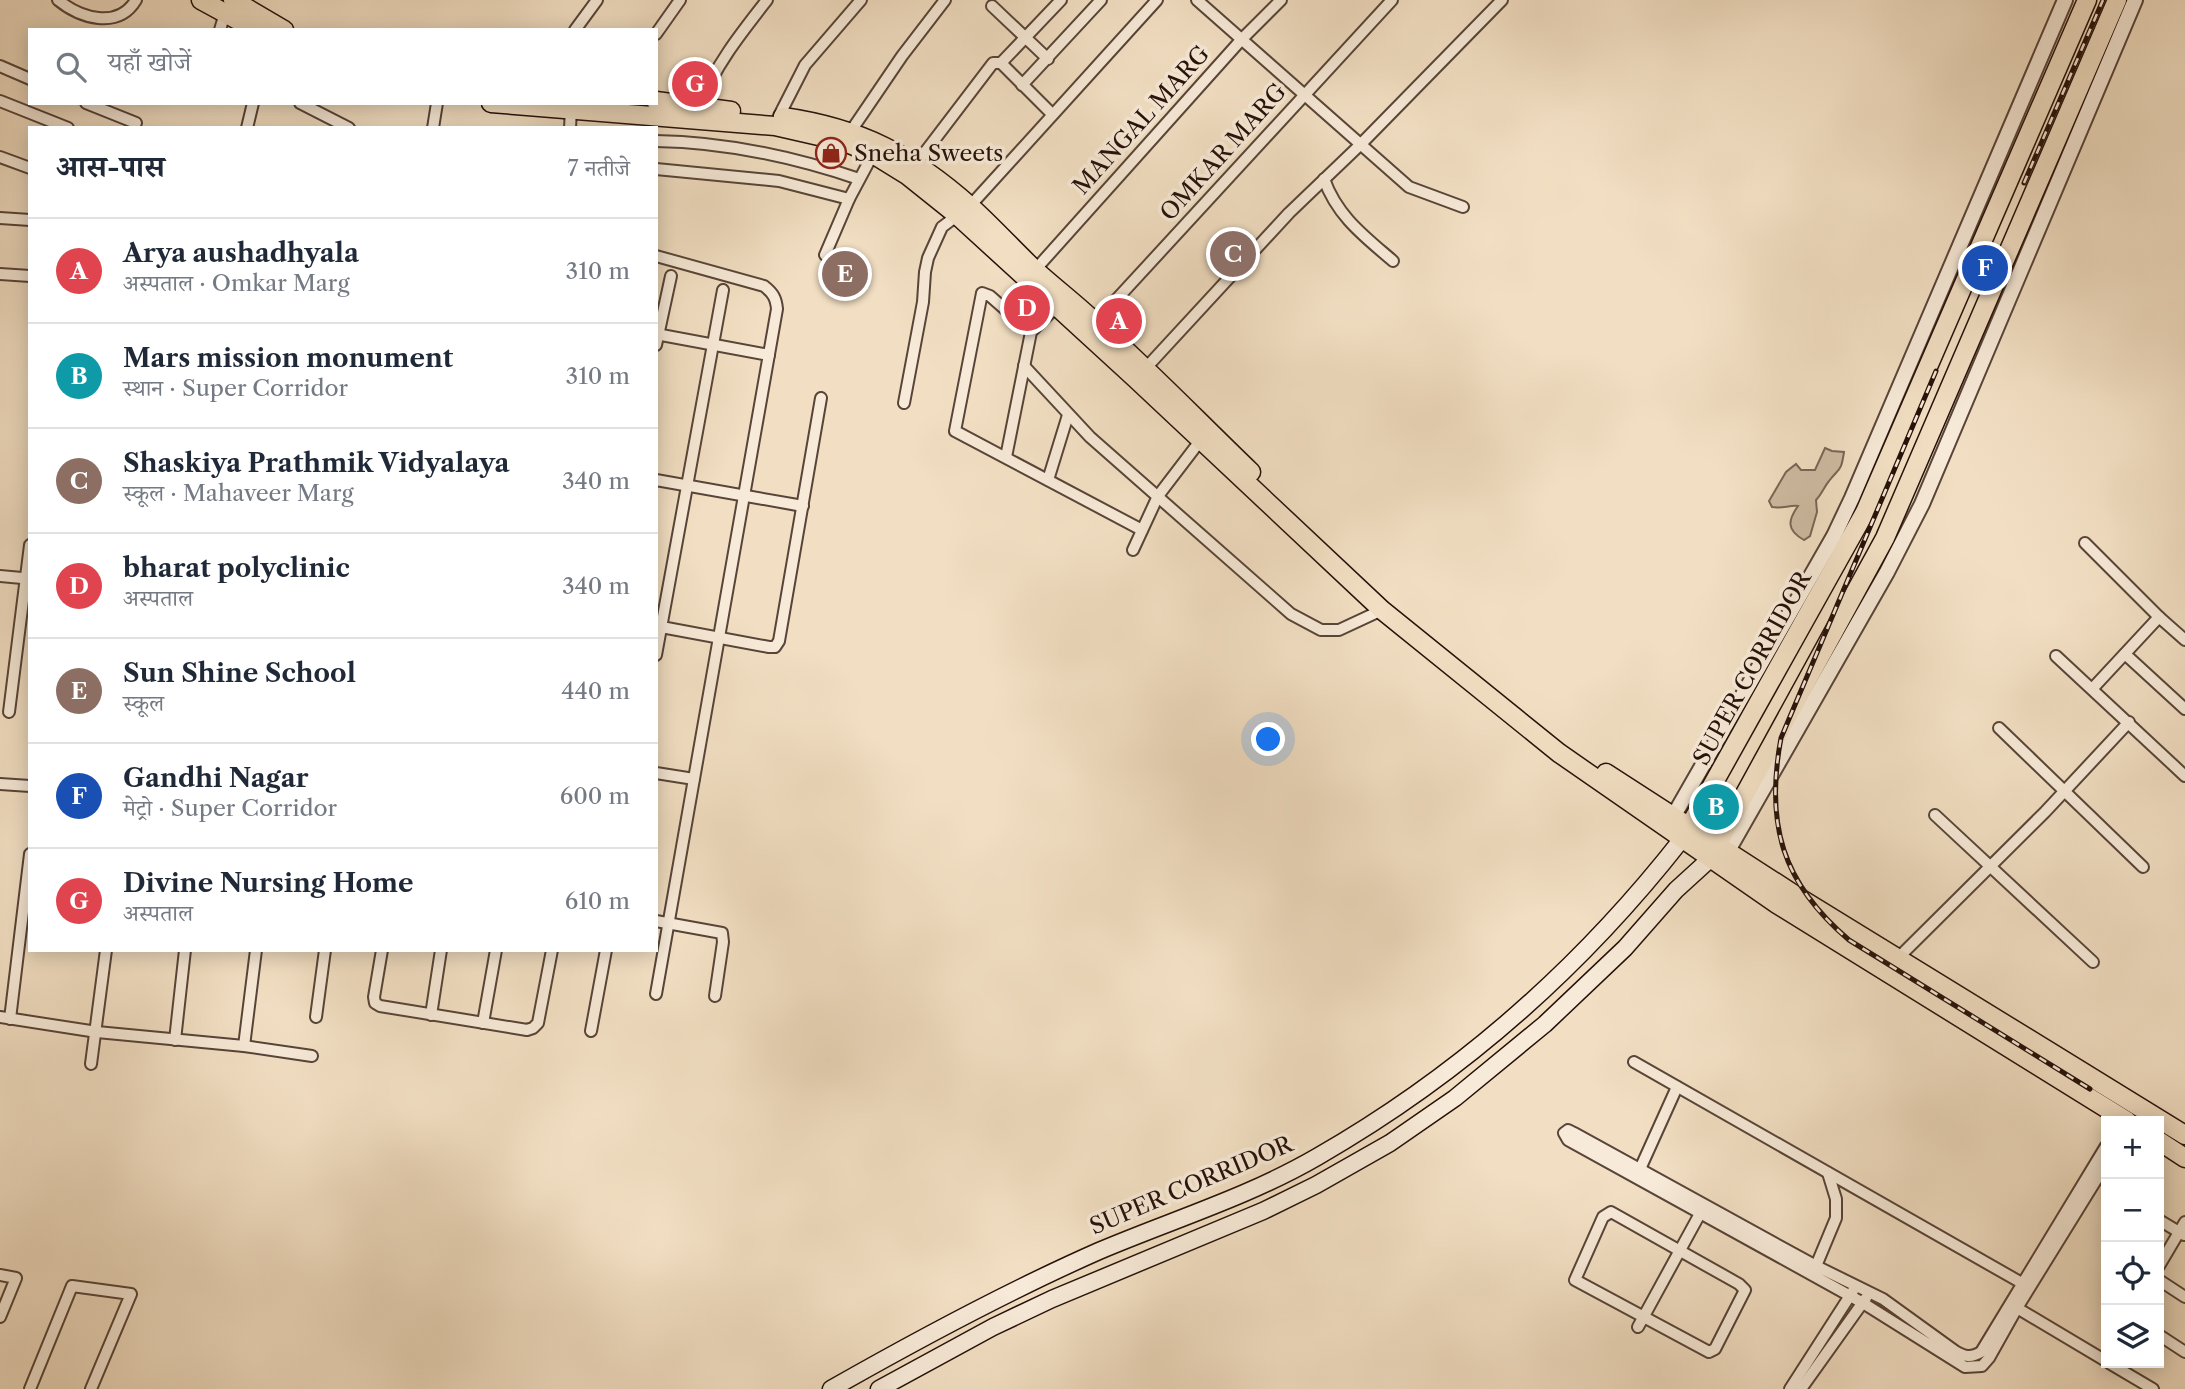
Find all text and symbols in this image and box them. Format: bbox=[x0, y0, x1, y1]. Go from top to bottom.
search box bbox=[28, 28, 658, 105]
street label: MANGAL MARG bbox=[1067, 40, 1215, 200]
text: यहाँ खोजें bbox=[108, 46, 191, 78]
icon: search bbox=[52, 48, 90, 86]
pin: G bbox=[672, 58, 718, 110]
street label: OMKAR MARG bbox=[1154, 78, 1292, 226]
shop icon: Sneha Sweets bbox=[814, 136, 848, 170]
place label: Sneha Sweets bbox=[854, 139, 1003, 167]
text: आस-पास bbox=[56, 148, 165, 185]
text: 7 नतीजे bbox=[567, 154, 630, 182]
pin: C bbox=[1210, 228, 1256, 280]
text: Arya aushadhyala bbox=[123, 237, 359, 269]
pin: F bbox=[1962, 242, 2008, 294]
pin: E bbox=[822, 248, 868, 300]
text: A bbox=[70, 257, 88, 285]
text: 310 m bbox=[566, 257, 630, 285]
text: अस्पताल · Omkar Marg bbox=[123, 269, 350, 297]
pin: D bbox=[1004, 282, 1050, 334]
pin: A bbox=[1096, 295, 1142, 347]
text: Mars mission monument bbox=[123, 342, 453, 374]
text: B bbox=[70, 362, 88, 390]
text: 310 m bbox=[566, 362, 630, 390]
text: स्थान · Super Corridor bbox=[123, 374, 348, 402]
text: Shaskiya Prathmik Vidyalaya bbox=[123, 447, 510, 479]
text: C bbox=[70, 467, 88, 495]
text: 340 m bbox=[562, 467, 630, 495]
text: स्कूल · Mahaveer Marg bbox=[123, 479, 354, 507]
text: bharat polyclinic bbox=[123, 552, 350, 584]
street label: SUPER CORRIDOR bbox=[1687, 565, 1818, 770]
text: D bbox=[69, 572, 89, 600]
text: 340 m bbox=[562, 572, 630, 600]
text: अस्पताल bbox=[123, 584, 193, 612]
text: Sun Shine School bbox=[123, 657, 356, 689]
text: E bbox=[71, 677, 87, 705]
text: 440 m bbox=[561, 677, 630, 705]
text: स्कूल bbox=[123, 689, 164, 717]
your location bbox=[1251, 722, 1285, 756]
text: Gandhi Nagar bbox=[123, 762, 309, 794]
pin: B bbox=[1693, 781, 1739, 833]
text: F bbox=[71, 782, 87, 810]
text: 600 m bbox=[560, 782, 630, 810]
text: मेट्रो · Super Corridor bbox=[123, 794, 337, 822]
text: Divine Nursing Home bbox=[123, 867, 414, 899]
text: G bbox=[69, 887, 89, 915]
text: 610 m bbox=[565, 887, 630, 915]
text: अस्पताल bbox=[123, 899, 193, 927]
map controls bbox=[2101, 1116, 2164, 1368]
button: + bbox=[2101, 1116, 2164, 1179]
street label: SUPER CORRIDOR bbox=[1085, 1129, 1298, 1240]
button: − bbox=[2101, 1179, 2164, 1242]
button: locate bbox=[2101, 1242, 2164, 1305]
button: layers bbox=[2101, 1305, 2164, 1368]

